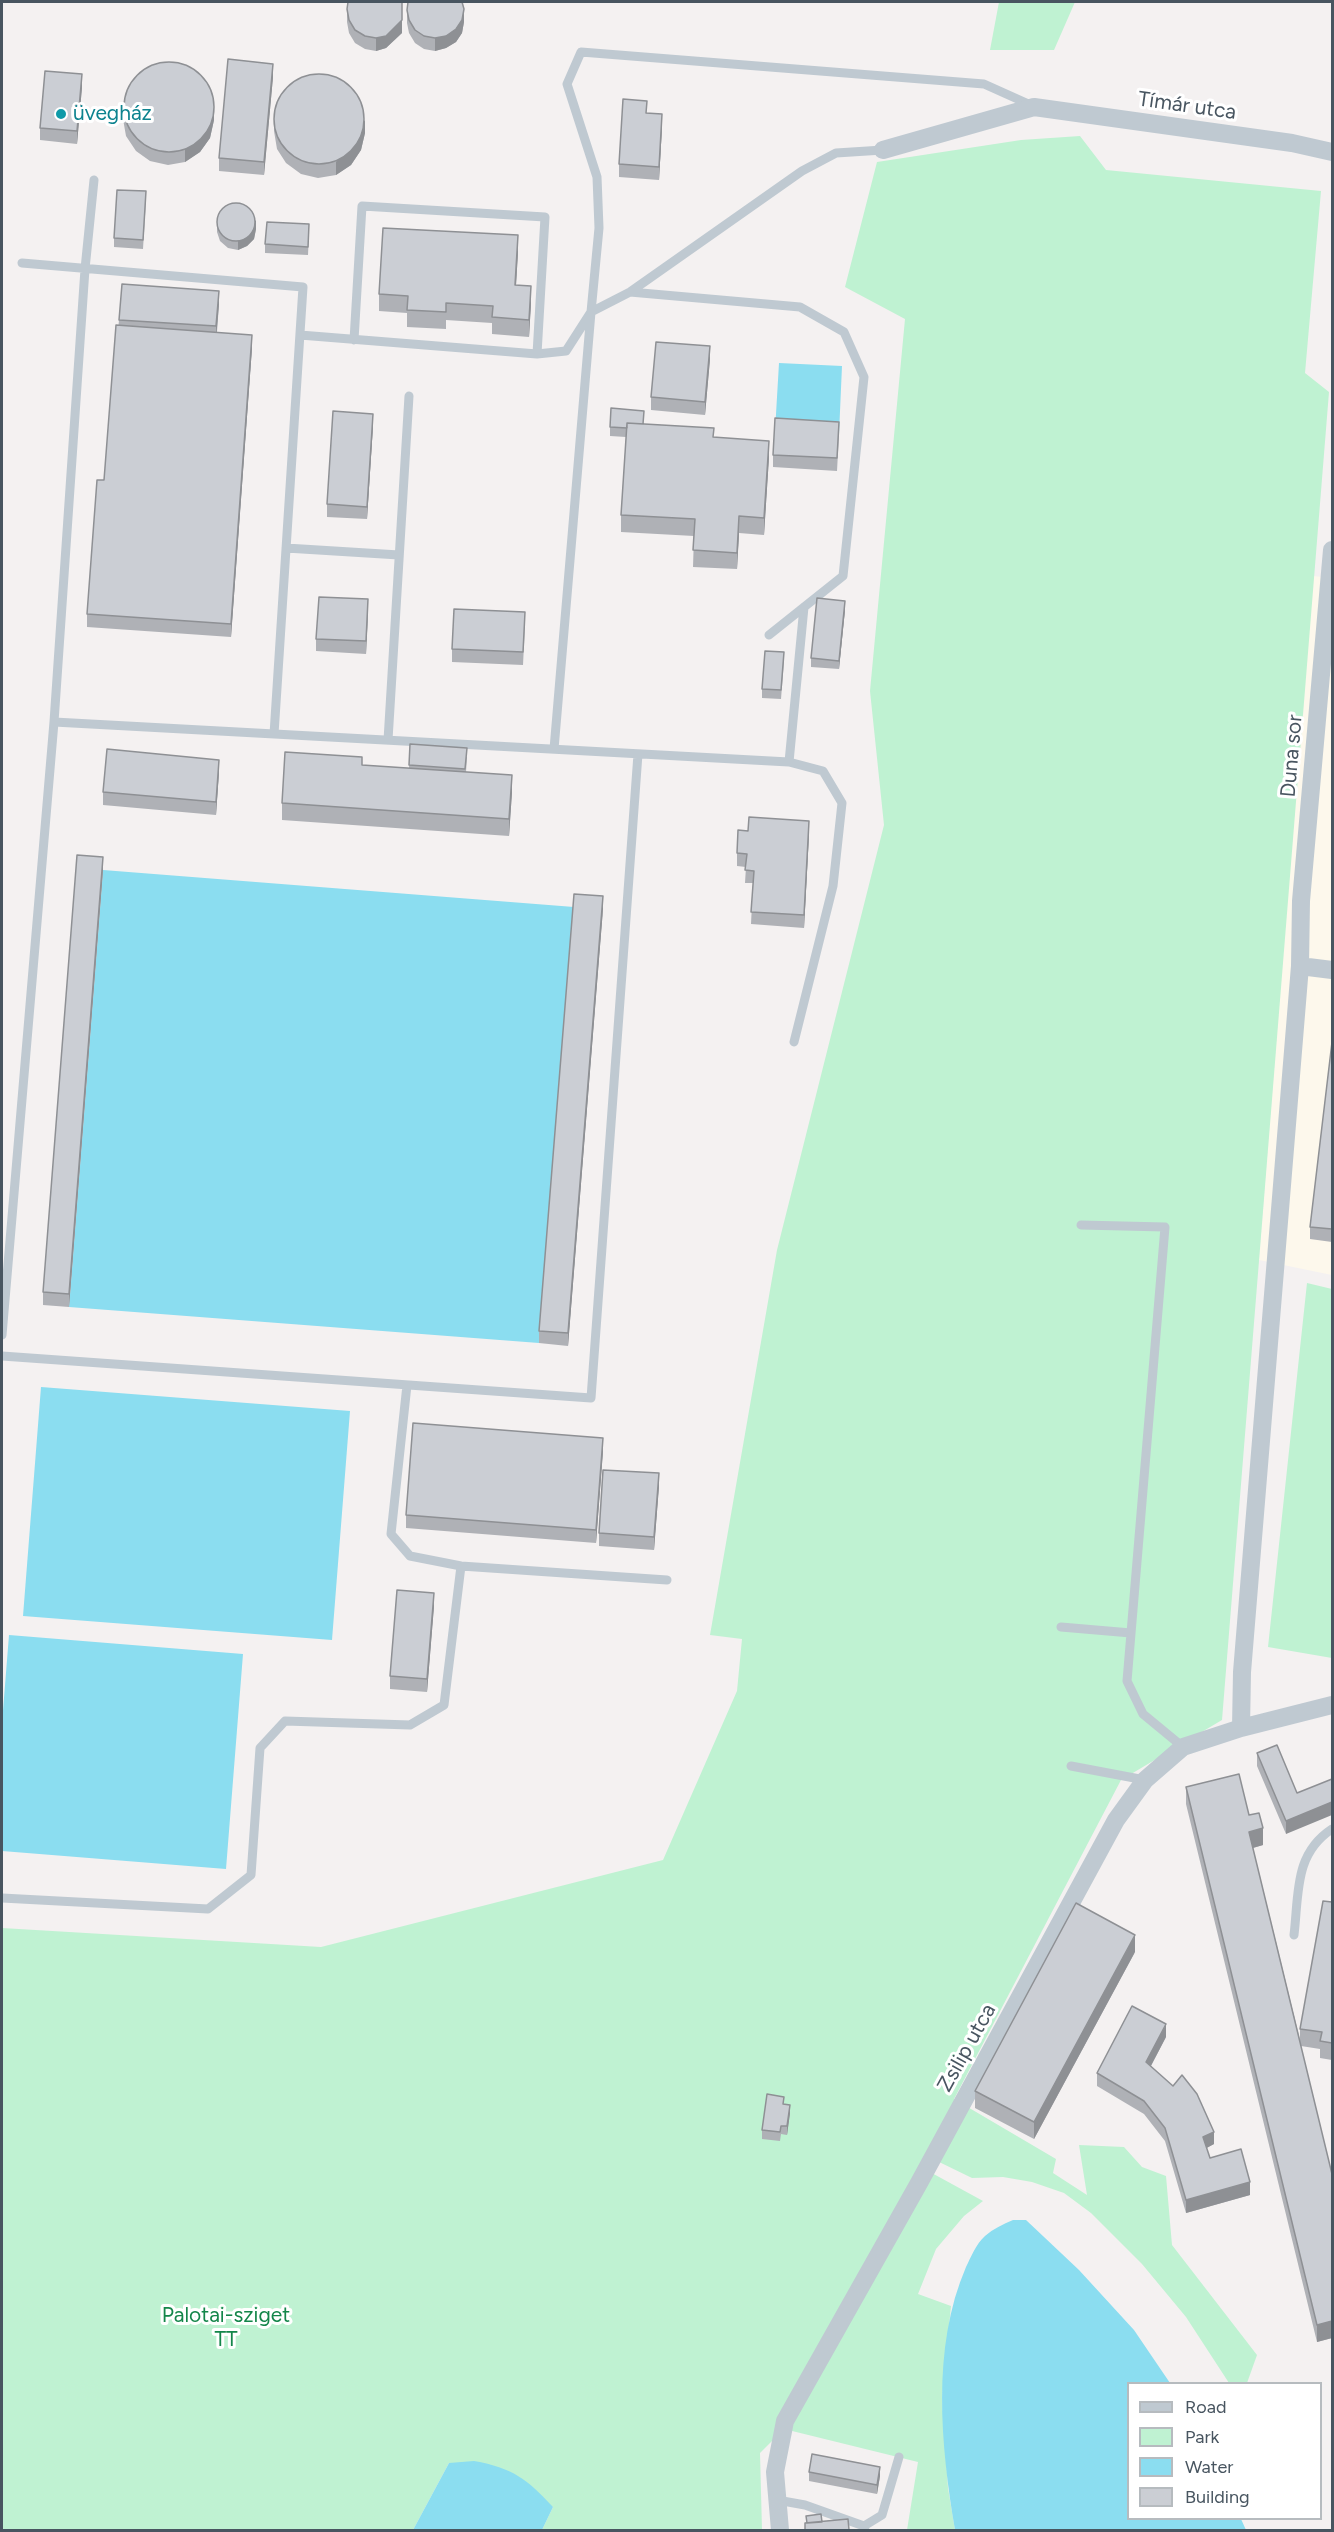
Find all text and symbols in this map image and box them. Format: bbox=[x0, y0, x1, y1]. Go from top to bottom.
street label: Tímár utca bbox=[1136, 87, 1238, 125]
place label: üvegház bbox=[73, 101, 152, 127]
marker: üvegház bbox=[54, 107, 68, 121]
street label: Duna sor bbox=[1276, 714, 1308, 798]
street label: Zsilip utca bbox=[932, 2000, 1002, 2096]
park label: Palotai-sziget TT bbox=[162, 2303, 290, 2353]
legend bbox=[1127, 2382, 1322, 2520]
text: Road bbox=[1185, 2396, 1226, 2418]
text: Park bbox=[1185, 2426, 1219, 2448]
text: Water bbox=[1185, 2456, 1233, 2478]
text: Building bbox=[1185, 2486, 1250, 2508]

